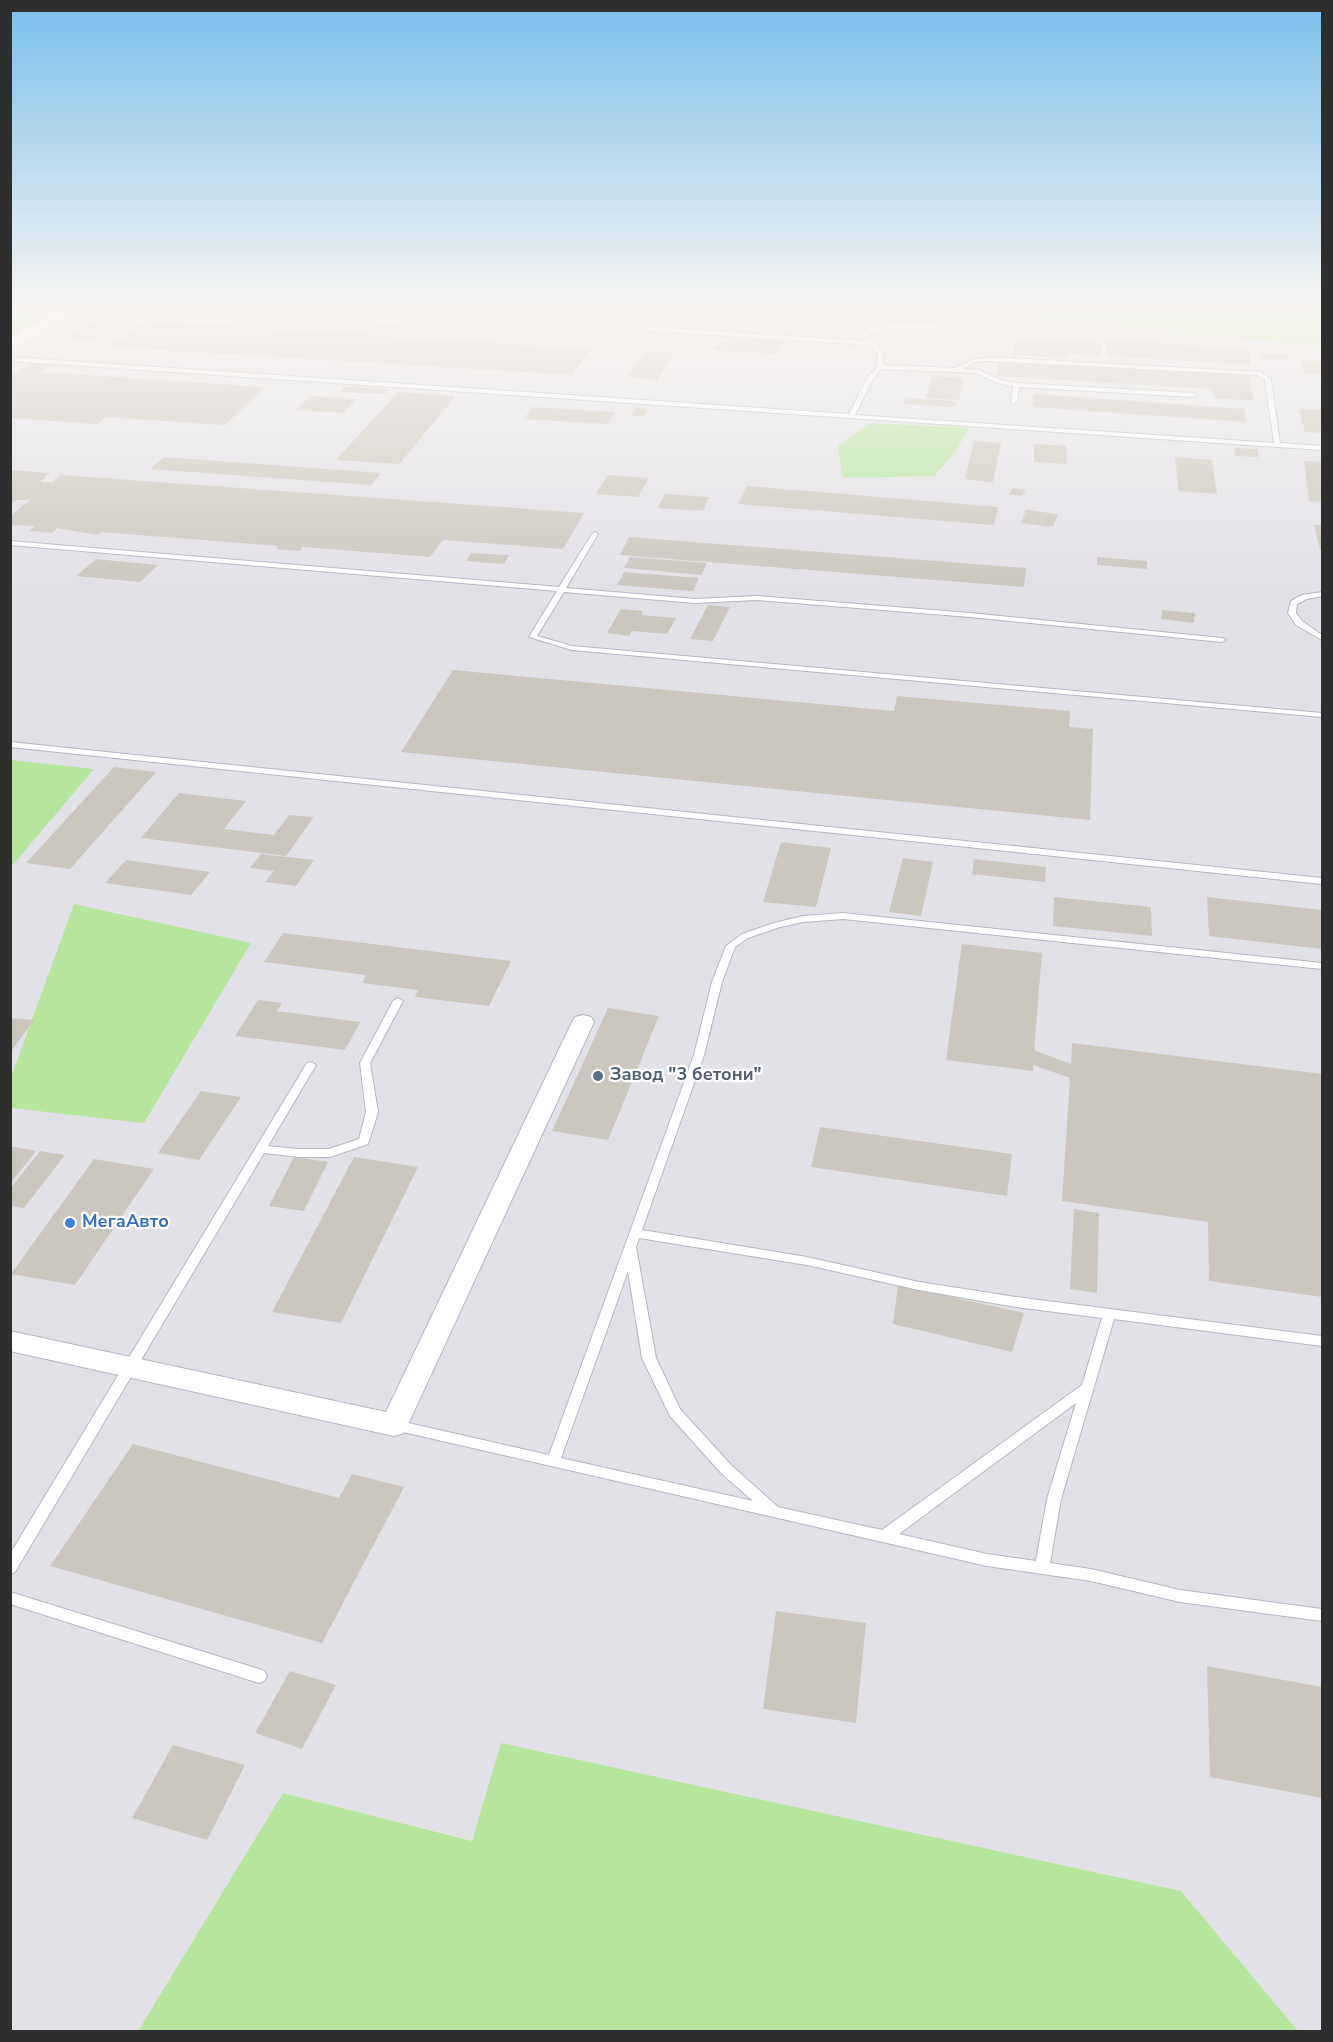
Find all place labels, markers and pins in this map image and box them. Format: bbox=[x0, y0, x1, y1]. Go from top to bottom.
place label: Завод "3 бетони" bbox=[610, 1065, 762, 1087]
marker: Завод "3 бетони" bbox=[591, 1069, 605, 1083]
place label: МегаАвто bbox=[82, 1212, 169, 1234]
marker: МегаАвто bbox=[63, 1216, 77, 1230]

